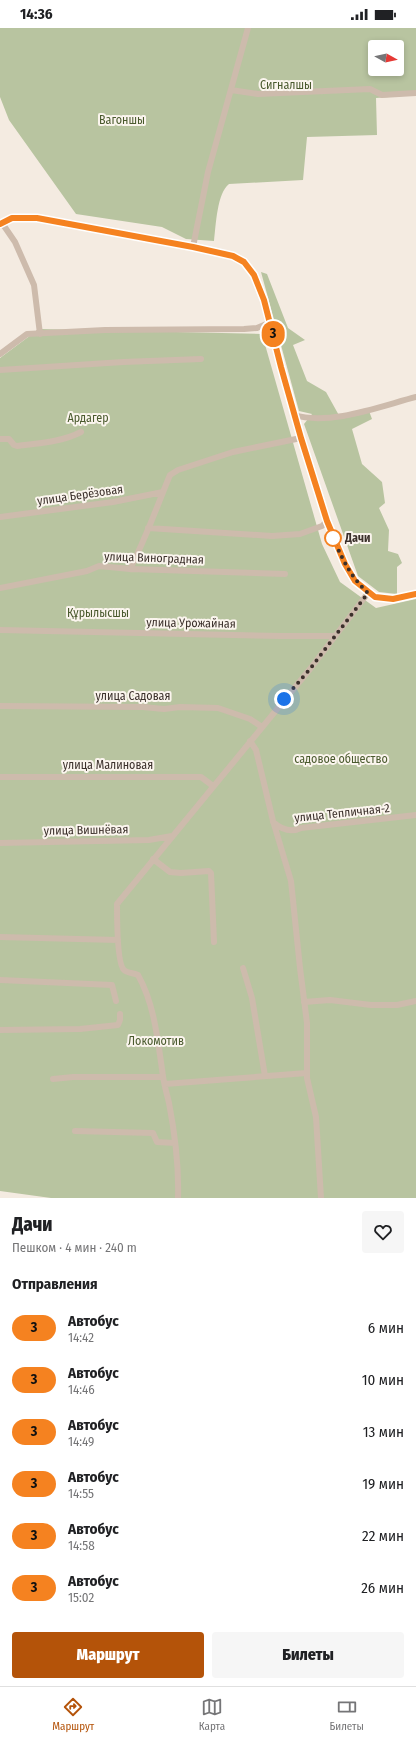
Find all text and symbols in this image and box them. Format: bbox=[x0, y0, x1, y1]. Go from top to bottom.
text: 14:36 bbox=[20, 5, 53, 23]
north arrow bbox=[368, 40, 404, 76]
map controls bbox=[368, 40, 404, 76]
park label: Сигналшы bbox=[260, 78, 312, 92]
park label: Вагоншы bbox=[99, 113, 145, 127]
line badge: 3 bbox=[260, 321, 286, 347]
text: 3 bbox=[270, 325, 276, 342]
park label: Ардагер bbox=[67, 411, 109, 425]
street label: улица Берёзовая bbox=[36, 482, 124, 508]
marker: Дачи bbox=[324, 529, 342, 547]
place label: Дачи bbox=[344, 531, 370, 545]
street label: улица Виноградная bbox=[104, 549, 204, 567]
park label: Құрылысшы bbox=[67, 606, 129, 620]
street label: улица Урожайная bbox=[146, 615, 236, 631]
street label: улица Садовая bbox=[96, 689, 170, 703]
your location bbox=[274, 689, 294, 709]
park label: садовое общество bbox=[294, 752, 388, 766]
street label: улица Малиновая bbox=[63, 758, 153, 772]
street label: улица Тепличная-2 bbox=[294, 801, 390, 825]
street label: улица Вишнёвая bbox=[44, 822, 128, 838]
park label: Локомотив bbox=[128, 1034, 184, 1048]
button: heart bbox=[362, 1211, 404, 1253]
text: Дачи bbox=[12, 1213, 52, 1236]
text: Пешком · 4 мин · 240 m bbox=[12, 1240, 137, 1255]
text: Отправления bbox=[12, 1275, 98, 1293]
text: Автобус bbox=[68, 1312, 119, 1330]
text: 3 bbox=[31, 1319, 37, 1336]
text: 6 мин bbox=[368, 1319, 404, 1337]
text: 14:42 bbox=[68, 1330, 94, 1345]
text: Автобус bbox=[68, 1364, 119, 1382]
text: 3 bbox=[31, 1371, 37, 1388]
text: 10 мин bbox=[362, 1371, 404, 1389]
text: 14:46 bbox=[68, 1382, 95, 1397]
text: Автобус bbox=[68, 1416, 119, 1434]
text: 3 bbox=[31, 1423, 37, 1440]
text: 13 мин bbox=[363, 1423, 404, 1441]
text: 14:49 bbox=[68, 1434, 94, 1449]
text: Автобус bbox=[68, 1468, 119, 1486]
text: 3 bbox=[31, 1475, 37, 1492]
text: 19 мин bbox=[362, 1475, 404, 1493]
text: 14:55 bbox=[68, 1486, 94, 1501]
text: Автобус bbox=[68, 1520, 119, 1538]
text: 3 bbox=[31, 1527, 37, 1544]
text: 22 мин bbox=[362, 1527, 404, 1545]
text: 14:58 bbox=[68, 1538, 95, 1553]
text: Автобус bbox=[68, 1572, 119, 1590]
text: 3 bbox=[31, 1579, 37, 1596]
text: 26 мин bbox=[361, 1579, 404, 1597]
text: 15:02 bbox=[68, 1590, 94, 1605]
button: Маршрут bbox=[12, 1632, 204, 1678]
button: Билеты bbox=[212, 1632, 404, 1678]
tab: Маршрут bbox=[52, 1696, 94, 1733]
tab: Карта bbox=[199, 1696, 225, 1733]
tab: Билеты bbox=[329, 1696, 364, 1733]

